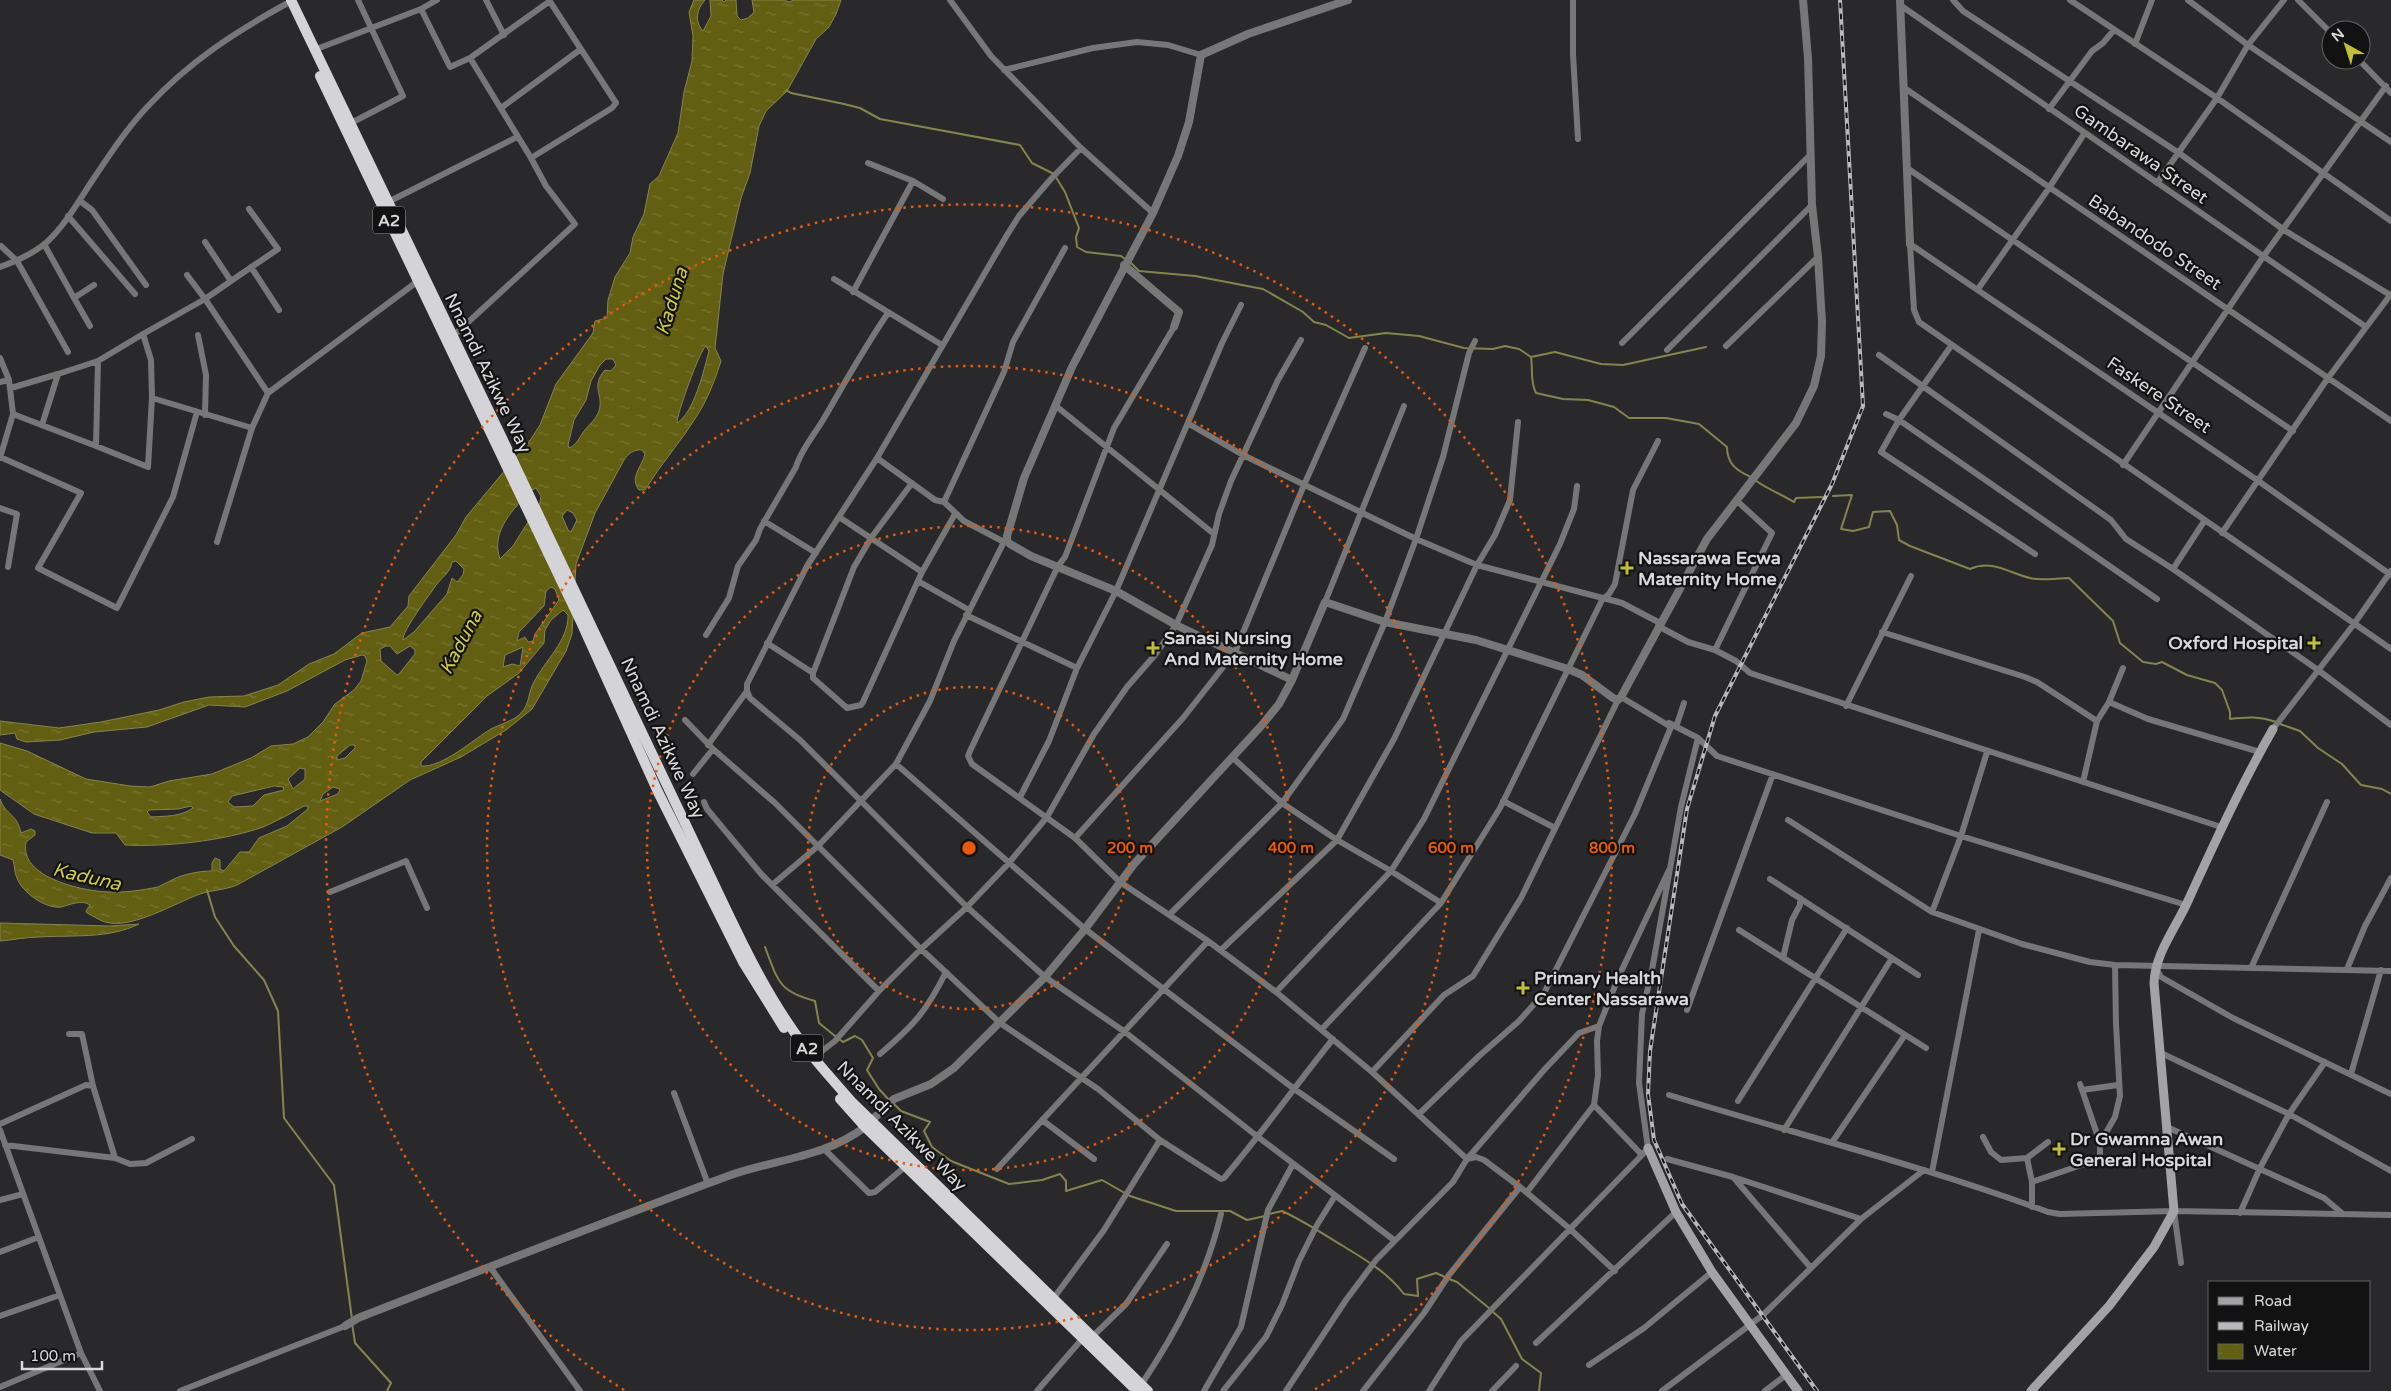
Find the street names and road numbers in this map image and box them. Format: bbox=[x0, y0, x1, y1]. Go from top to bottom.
street label: Gambarawa Street bbox=[2070, 99, 2213, 209]
street label: Babandodo Street bbox=[2084, 189, 2226, 295]
road number: A2 bbox=[373, 206, 405, 234]
street label: Nnamdi Azikwe Way bbox=[440, 289, 536, 457]
street label: Faskere Street bbox=[2103, 352, 2215, 438]
street label: Nnamdi Azikwe Way bbox=[616, 654, 710, 822]
road number: A2 bbox=[791, 1034, 823, 1062]
street label: Nnamdi Azikwe Way bbox=[832, 1056, 972, 1196]

